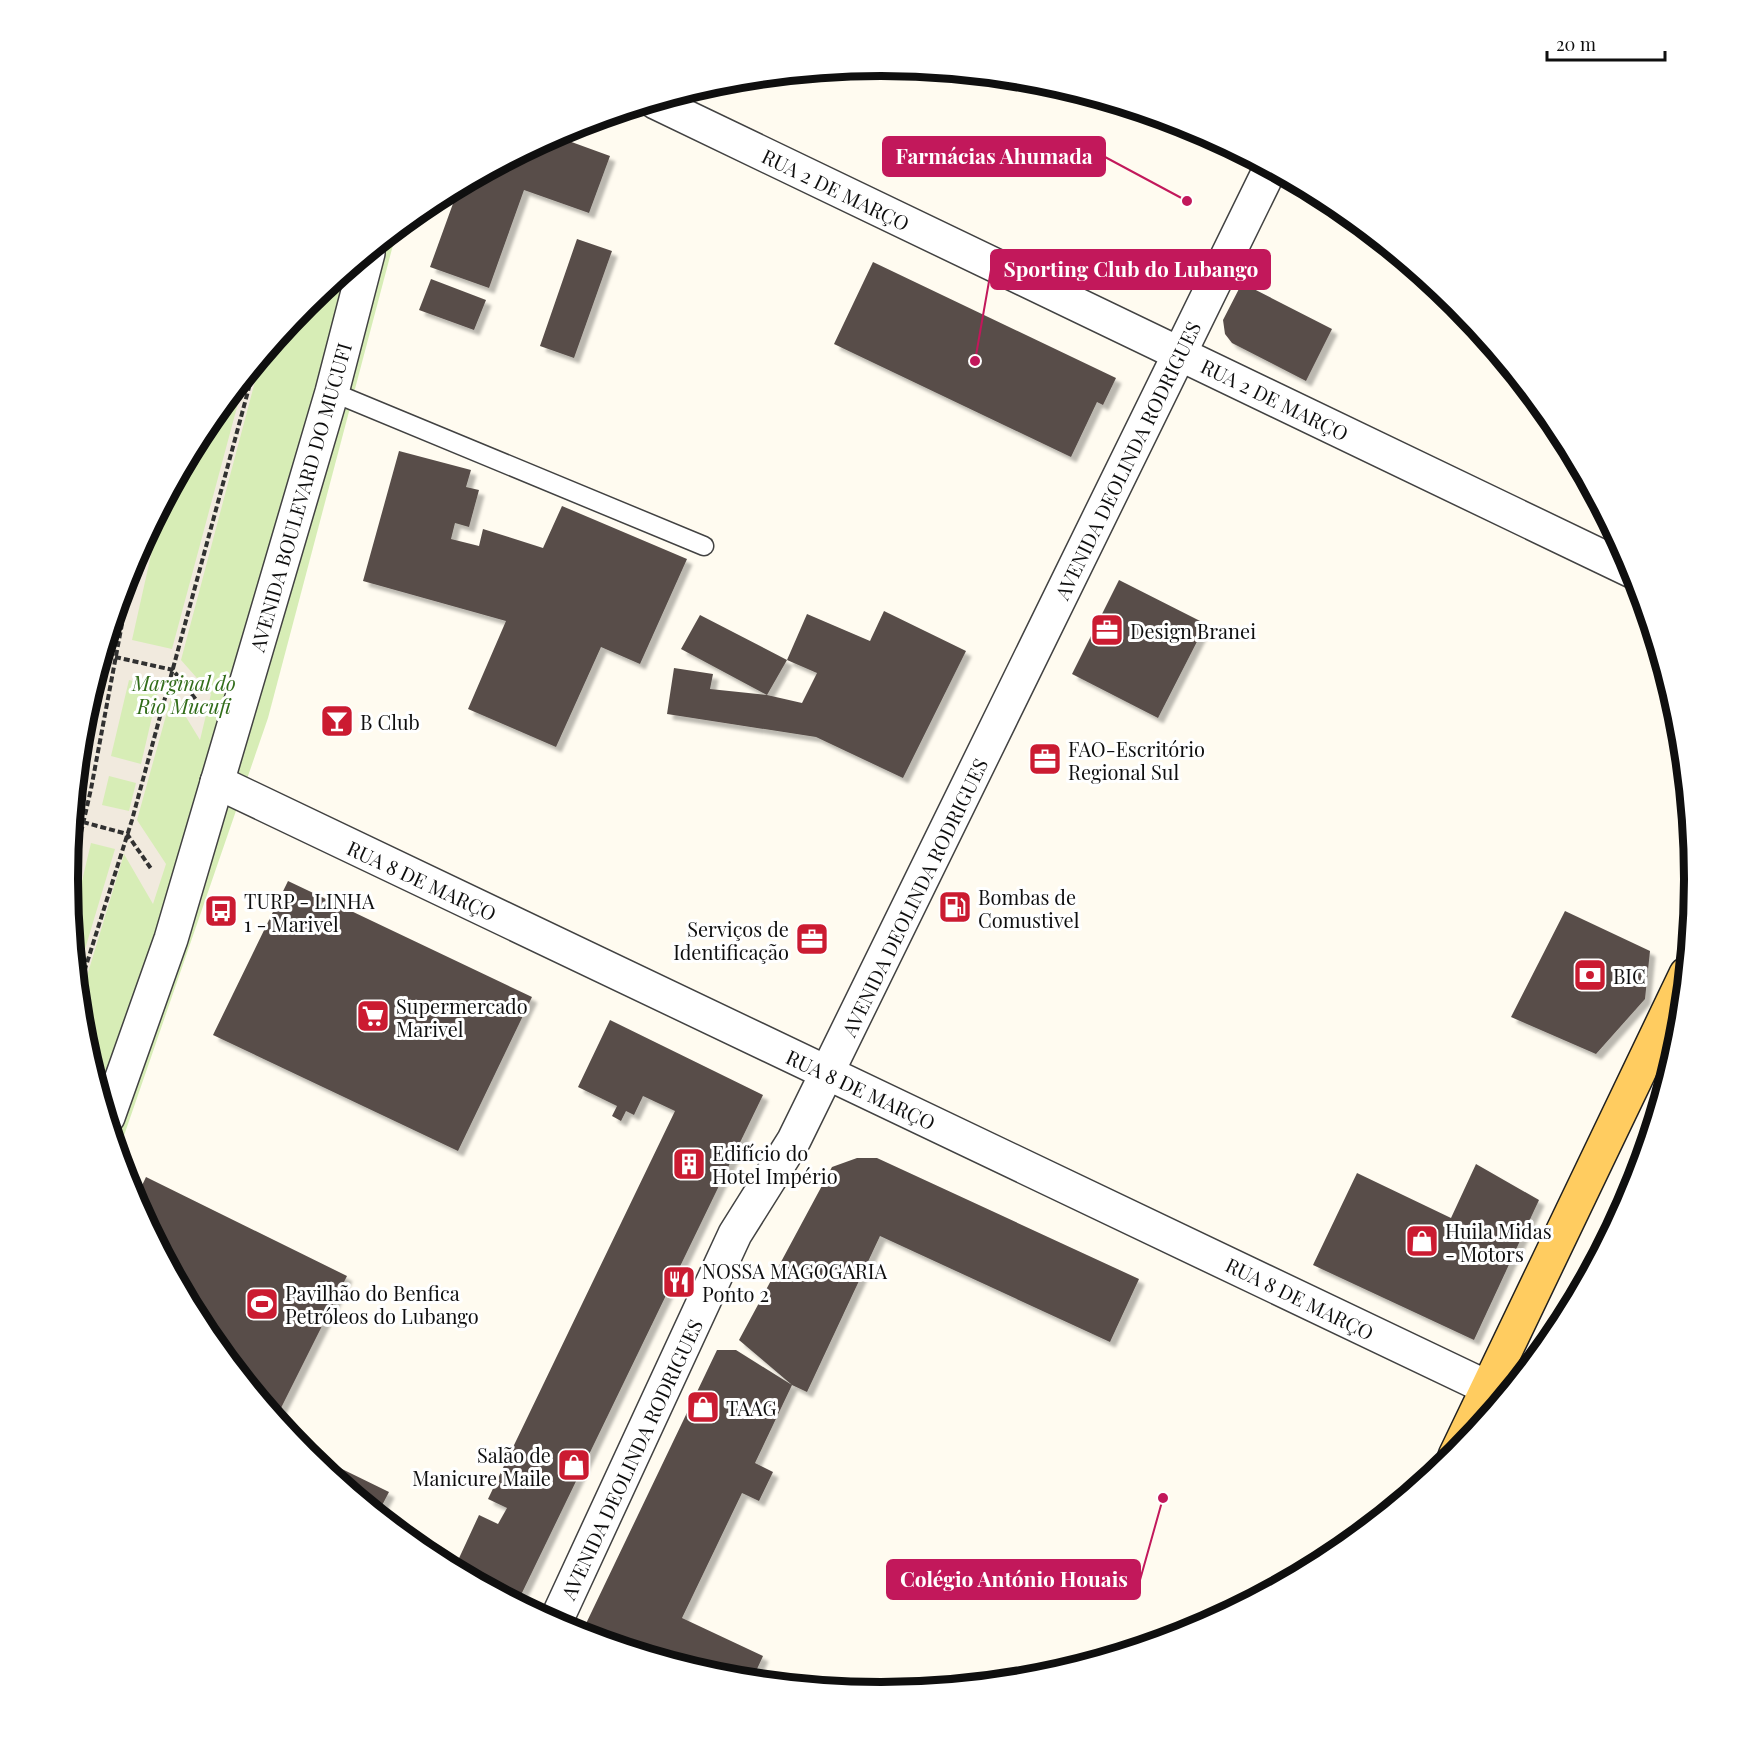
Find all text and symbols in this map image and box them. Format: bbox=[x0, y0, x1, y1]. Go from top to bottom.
scale bar bbox=[1547, 24, 1666, 62]
text: 20 m bbox=[1556, 32, 1596, 56]
callout: Farmácias Ahumada bbox=[883, 137, 1105, 176]
text: Farmácias Ahumada bbox=[895, 141, 1093, 169]
street label: RUA 2 DE MARÇO bbox=[758, 142, 914, 236]
callout: Sporting Club do Lubango bbox=[991, 250, 1270, 289]
text: Sporting Club do Lubango bbox=[1003, 254, 1259, 282]
street label: AVENIDA DEOLINDA RODRIGUES bbox=[1047, 316, 1206, 605]
street label: AVENIDA BOULEVARD DO MUCUFI bbox=[243, 339, 357, 656]
street label: RUA 2 DE MARÇO bbox=[1197, 352, 1353, 446]
office icon: Design Branei bbox=[1089, 612, 1125, 648]
place label: Design Branei bbox=[1130, 617, 1256, 644]
park label: Marginal do Rio Mucufi bbox=[131, 669, 236, 719]
bar icon: B Club bbox=[319, 703, 355, 739]
place label: B Club bbox=[360, 708, 420, 735]
place label: FAO-Escritório Regional Sul bbox=[1068, 735, 1205, 785]
office icon: FAO-Escritório Regional Sul bbox=[1027, 741, 1063, 777]
street label: AVENIDA DEOLINDA RODRIGUES bbox=[834, 753, 993, 1042]
street label: RUA 8 DE MARÇO bbox=[343, 834, 501, 926]
place label: Bombas de Comustivel bbox=[978, 883, 1080, 933]
place label: TURP - LINHA 1 - Marivel bbox=[244, 887, 375, 937]
fuel station icon: Bombas de Comustivel bbox=[937, 889, 973, 925]
bus stop icon: TURP - LINHA 1 - Marivel bbox=[203, 893, 239, 929]
place label: Serviços de Identificação bbox=[673, 915, 789, 965]
office icon: Serviços de Identificação bbox=[794, 921, 830, 957]
bank icon: BIC bbox=[1572, 957, 1608, 993]
place label: BIC bbox=[1613, 962, 1646, 989]
place label: Supermercado Marivel bbox=[396, 992, 528, 1042]
supermarket icon: Supermercado Marivel bbox=[355, 998, 391, 1034]
street label: RUA 8 DE MARÇO bbox=[782, 1043, 940, 1135]
place label: Edifício do Hotel Império bbox=[712, 1139, 838, 1189]
building icon: Edifício do Hotel Império bbox=[671, 1146, 707, 1182]
place label: Huila Midas - Motors bbox=[1445, 1217, 1552, 1267]
shop icon: Huila Midas - Motors bbox=[1404, 1223, 1440, 1259]
street label: RUA 8 DE MARÇO bbox=[1222, 1250, 1378, 1346]
place label: NOSSA MAGOGARIA Ponto 2 bbox=[702, 1257, 888, 1307]
restaurant icon: NOSSA MAGOGARIA Ponto 2 bbox=[661, 1264, 697, 1300]
place label: Pavilhão do Benfica Petróleos do Lubango bbox=[285, 1279, 479, 1329]
sports icon: Pavilhão do Benfica Petróleos do Lubango bbox=[244, 1286, 280, 1322]
street label: AVENIDA DEOLINDA RODRIGUES bbox=[554, 1314, 708, 1604]
shop icon: TAAG bbox=[685, 1389, 721, 1425]
place label: TAAG bbox=[726, 1394, 777, 1421]
place label: Salão de Manicure Maile bbox=[412, 1441, 551, 1491]
shop icon: Salão de Manicure Maile bbox=[556, 1447, 592, 1483]
callout: Colégio António Houais bbox=[887, 1560, 1140, 1599]
text: Colégio António Houais bbox=[900, 1564, 1128, 1592]

